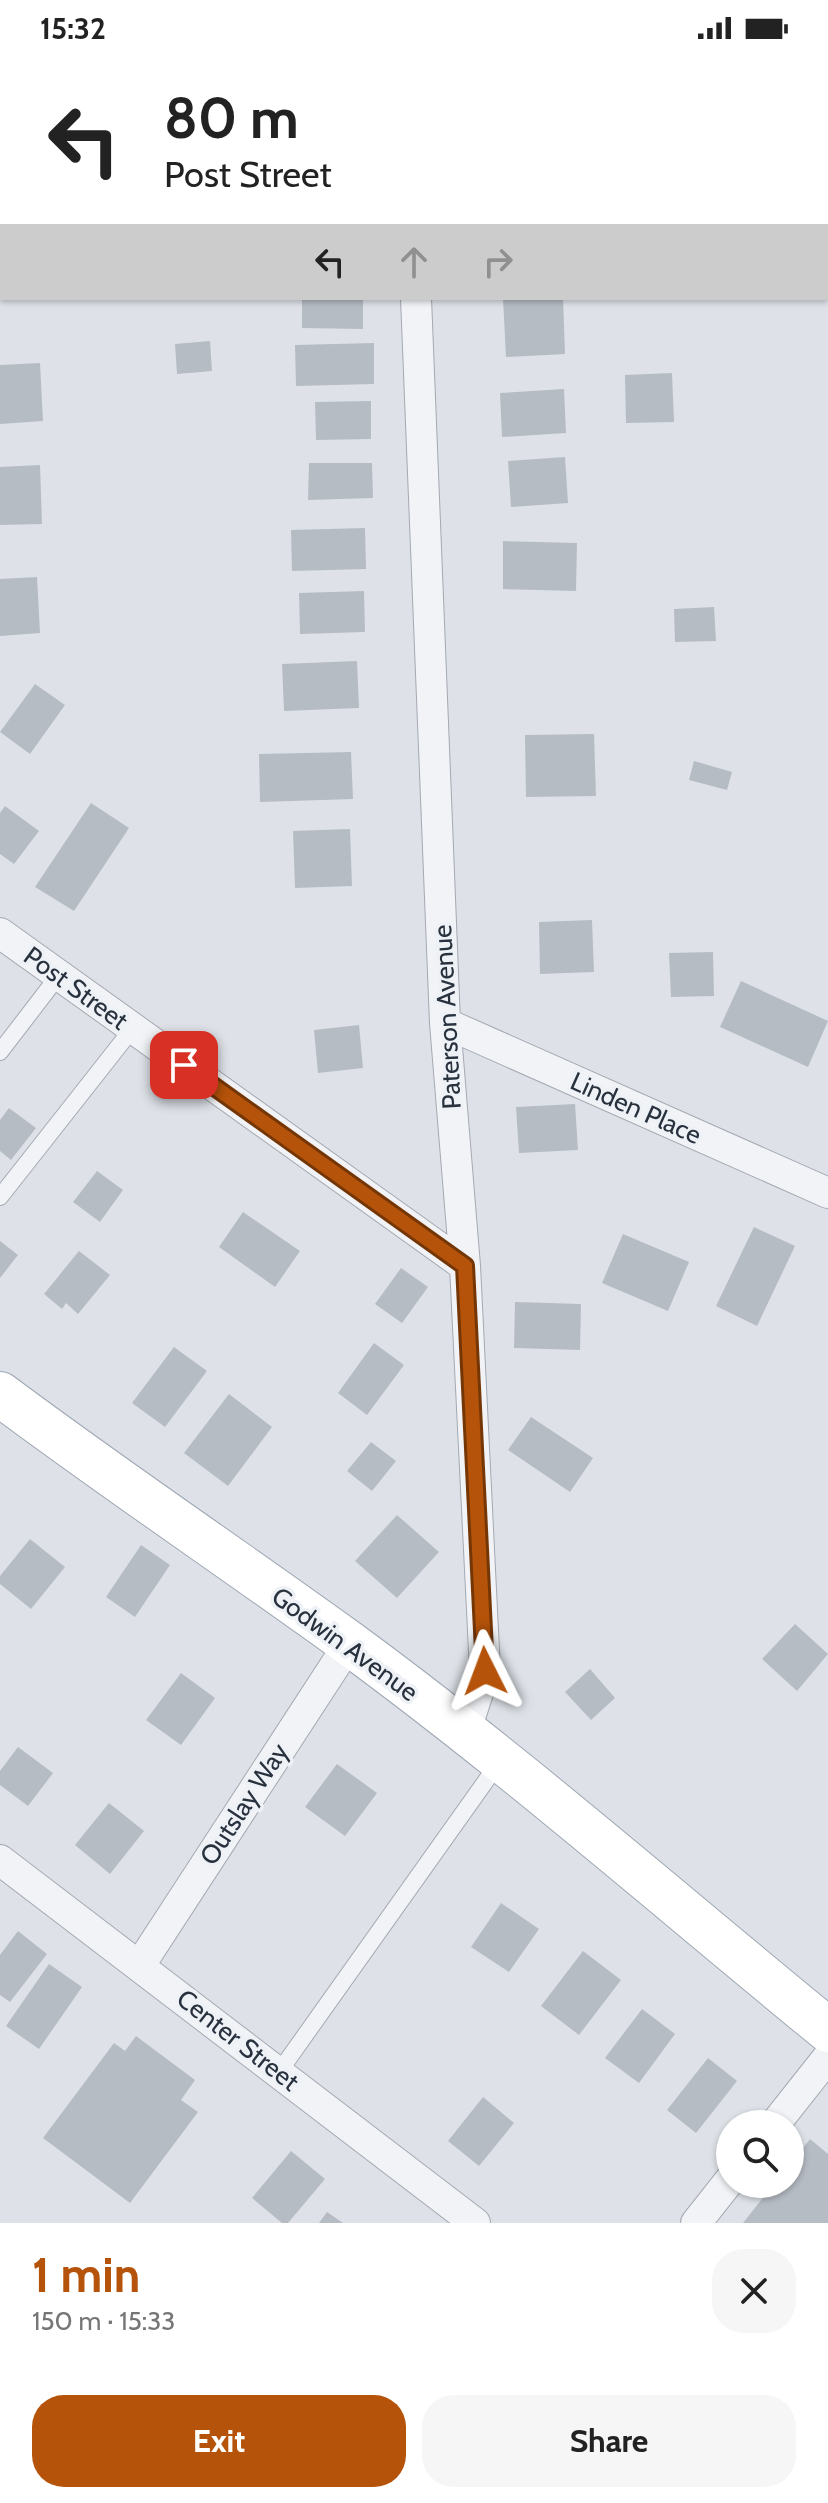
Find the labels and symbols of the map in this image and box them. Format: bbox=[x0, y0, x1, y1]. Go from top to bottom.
street label: Paterson Avenue bbox=[426, 924, 468, 1110]
street label: Post Street bbox=[18, 939, 135, 1037]
pin bbox=[150, 1031, 218, 1099]
street label: Linden Place bbox=[566, 1065, 706, 1151]
street label: Godwin Avenue bbox=[266, 1580, 424, 1708]
position arrow bbox=[443, 1629, 527, 1713]
street label: Outslay Way bbox=[193, 1737, 295, 1871]
street label: Center Street bbox=[171, 1982, 306, 2098]

